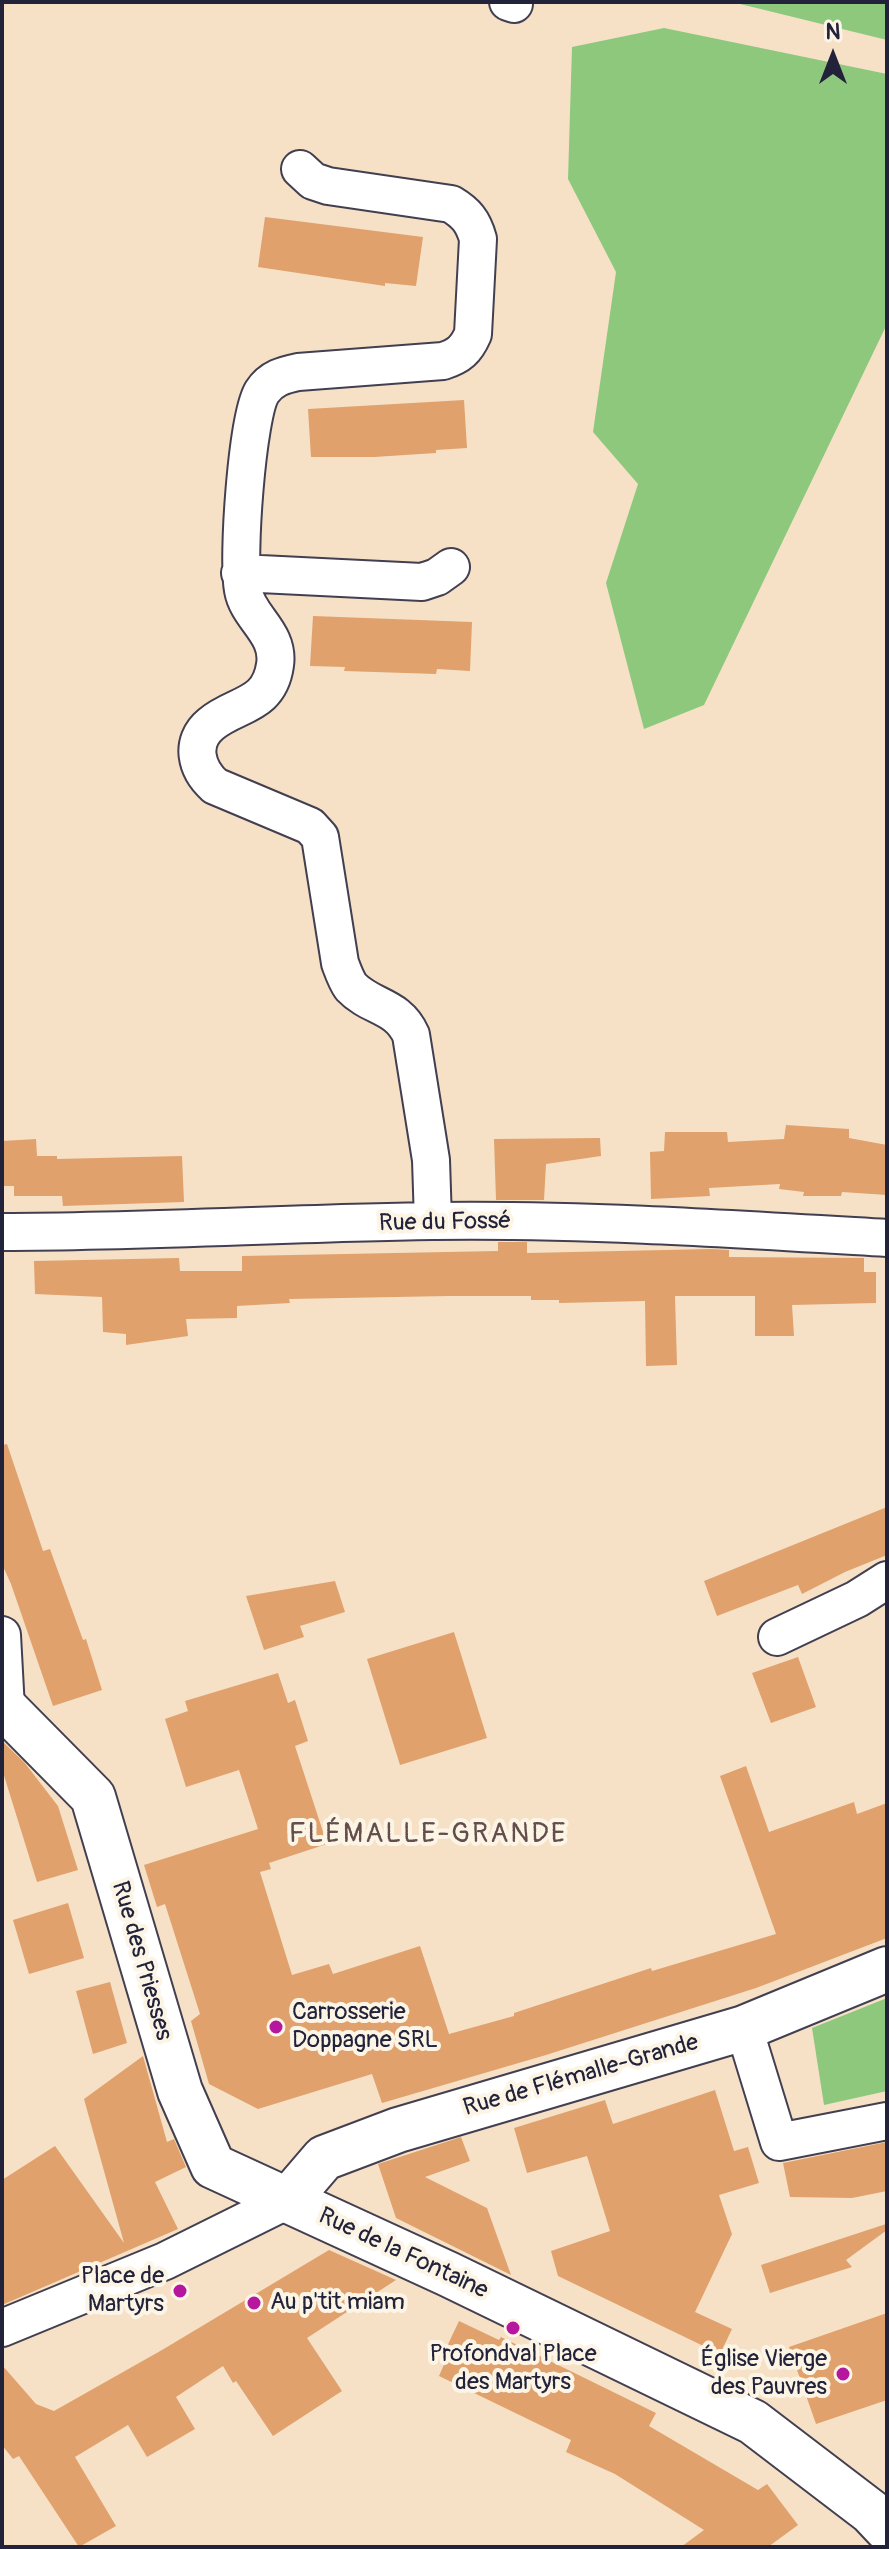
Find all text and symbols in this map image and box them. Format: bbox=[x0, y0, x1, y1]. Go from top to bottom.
north arrow bbox=[793, 16, 873, 96]
text: N bbox=[826, 18, 840, 46]
street label: Rue du Fossé bbox=[379, 1207, 511, 1239]
district label: FLÉMALLE-GRANDE bbox=[289, 1818, 567, 1852]
street label: Rue des Priesses bbox=[105, 1878, 177, 2044]
place label: Carrosserie Doppagne SRL bbox=[292, 1999, 438, 2055]
marker: Carrosserie Doppagne SRL bbox=[267, 2018, 285, 2036]
street label: Rue de Flémalle-Grande bbox=[460, 2029, 702, 2123]
street label: Rue de la Fontaine bbox=[314, 2202, 492, 2306]
place label: Place de Martyrs bbox=[81, 2263, 164, 2319]
marker: Place de Martyrs bbox=[171, 2282, 189, 2300]
place label: Au p'tit miam bbox=[270, 2289, 405, 2317]
marker: Au p'tit miam bbox=[245, 2294, 263, 2312]
marker: Profondval Place des Martyrs bbox=[504, 2319, 522, 2337]
place label: Profondval Place des Martyrs bbox=[429, 2341, 597, 2397]
place label: Église Vierge des Pauvres bbox=[701, 2346, 827, 2402]
marker: Église Vierge des Pauvres bbox=[834, 2365, 852, 2383]

